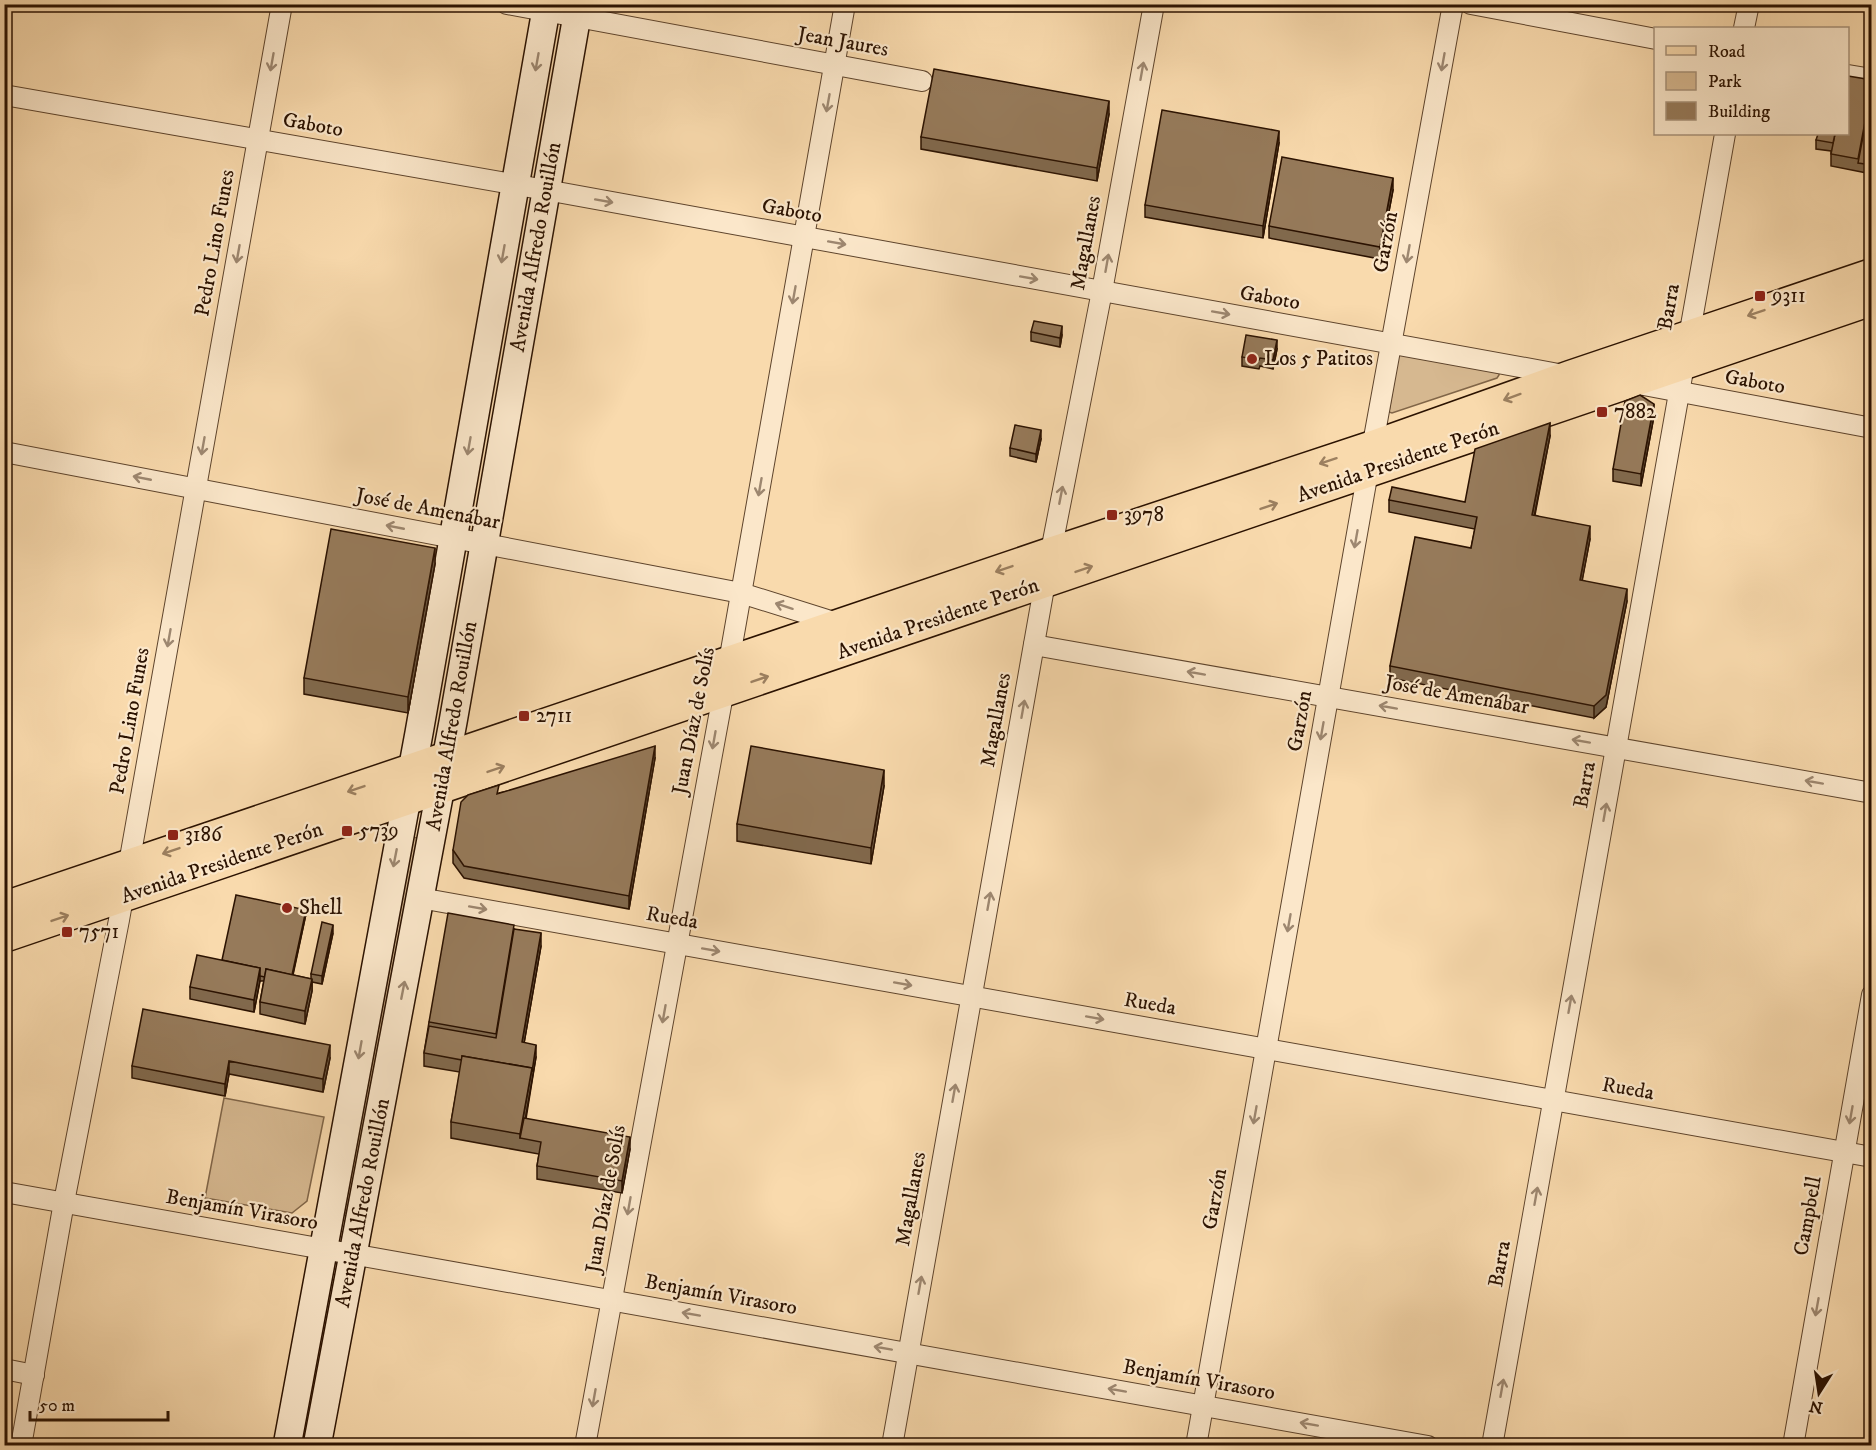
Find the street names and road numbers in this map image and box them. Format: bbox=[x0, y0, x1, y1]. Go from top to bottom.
street label: Jean Jaures bbox=[794, 21, 890, 63]
street label: Gaboto bbox=[281, 107, 345, 143]
street label: Avenida Alfredo Rouillón bbox=[505, 140, 567, 354]
street label: Pedro Lino Funes bbox=[189, 167, 241, 319]
street label: Gaboto bbox=[760, 193, 824, 229]
street label: Magallanes bbox=[1065, 194, 1107, 292]
street label: Garzón bbox=[1368, 209, 1404, 275]
street label: Gaboto bbox=[1238, 280, 1302, 316]
street label: Barra bbox=[1652, 282, 1686, 332]
street label: Gaboto bbox=[1723, 364, 1787, 400]
street label: Avenida Presidente Perón bbox=[1294, 415, 1502, 509]
street label: José de Amenábar bbox=[352, 482, 502, 536]
street label: Avenida Presidente Perón bbox=[834, 572, 1042, 666]
street label: Avenida Alfredo Rouillón bbox=[421, 619, 483, 833]
street label: Pedro Lino Funes bbox=[104, 645, 156, 797]
street label: Juan Díaz de Solís bbox=[667, 645, 721, 799]
street label: José de Amenábar bbox=[1381, 669, 1531, 721]
street label: Magallanes bbox=[975, 671, 1017, 769]
street label: Garzón bbox=[1282, 688, 1318, 754]
street label: Barra bbox=[1568, 760, 1602, 810]
street label: Avenida Presidente Perón bbox=[118, 816, 326, 910]
street label: Rueda bbox=[644, 901, 700, 935]
street label: Rueda bbox=[1122, 987, 1178, 1021]
street label: Rueda bbox=[1600, 1072, 1656, 1106]
street label: Avenida Alfredo Rouillón bbox=[330, 1096, 396, 1310]
street label: Juan Díaz de Solís bbox=[580, 1123, 632, 1277]
street label: Magallanes bbox=[890, 1150, 932, 1248]
street label: Garzón bbox=[1197, 1166, 1233, 1232]
street label: Campbell bbox=[1788, 1173, 1828, 1258]
street label: Benjamín Virasoro bbox=[164, 1184, 320, 1236]
street label: Barra bbox=[1483, 1239, 1517, 1289]
street label: Benjamín Virasoro bbox=[643, 1269, 799, 1321]
street label: Benjamín Virasoro bbox=[1121, 1354, 1277, 1406]

